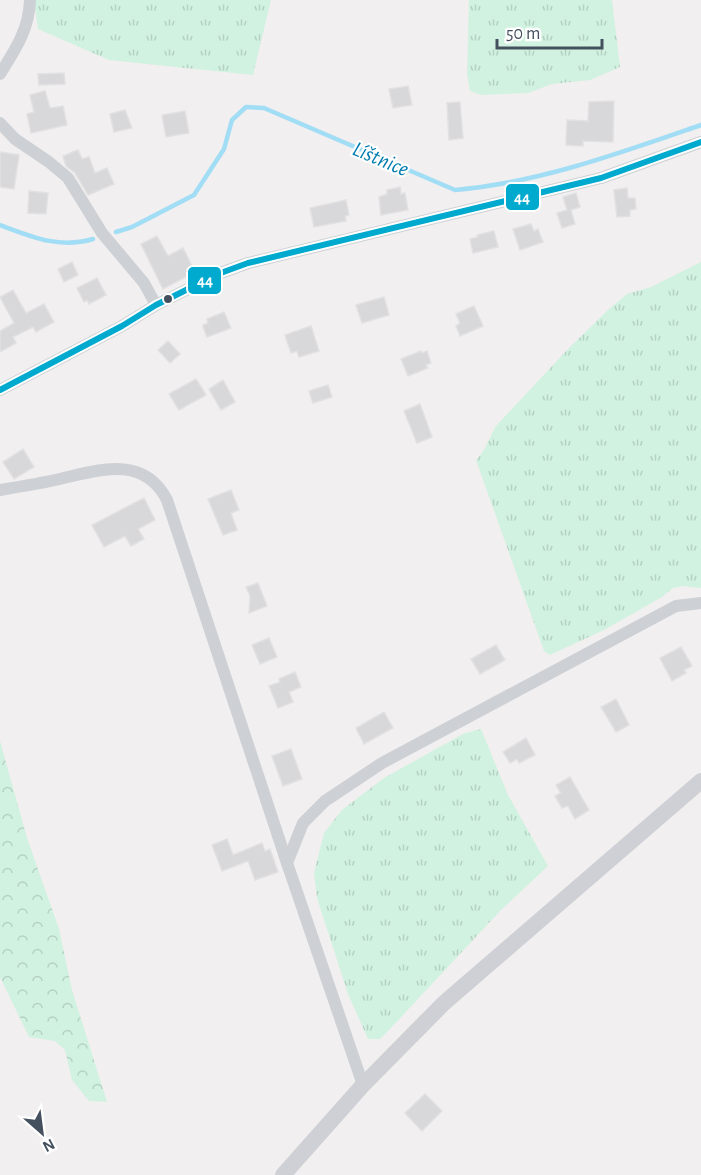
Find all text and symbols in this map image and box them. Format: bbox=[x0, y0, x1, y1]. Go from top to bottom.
scale bar bbox=[497, 12, 602, 50]
text: 50 m bbox=[506, 25, 540, 43]
water label: Líštnice bbox=[349, 137, 412, 181]
line badge: 44 bbox=[505, 183, 540, 211]
text: 44 bbox=[514, 190, 530, 206]
line badge: 44 bbox=[187, 266, 222, 295]
text: 44 bbox=[197, 273, 213, 289]
unlabelled marker bbox=[162, 293, 174, 305]
north arrow bbox=[12, 1103, 72, 1163]
text: N bbox=[40, 1136, 57, 1155]

